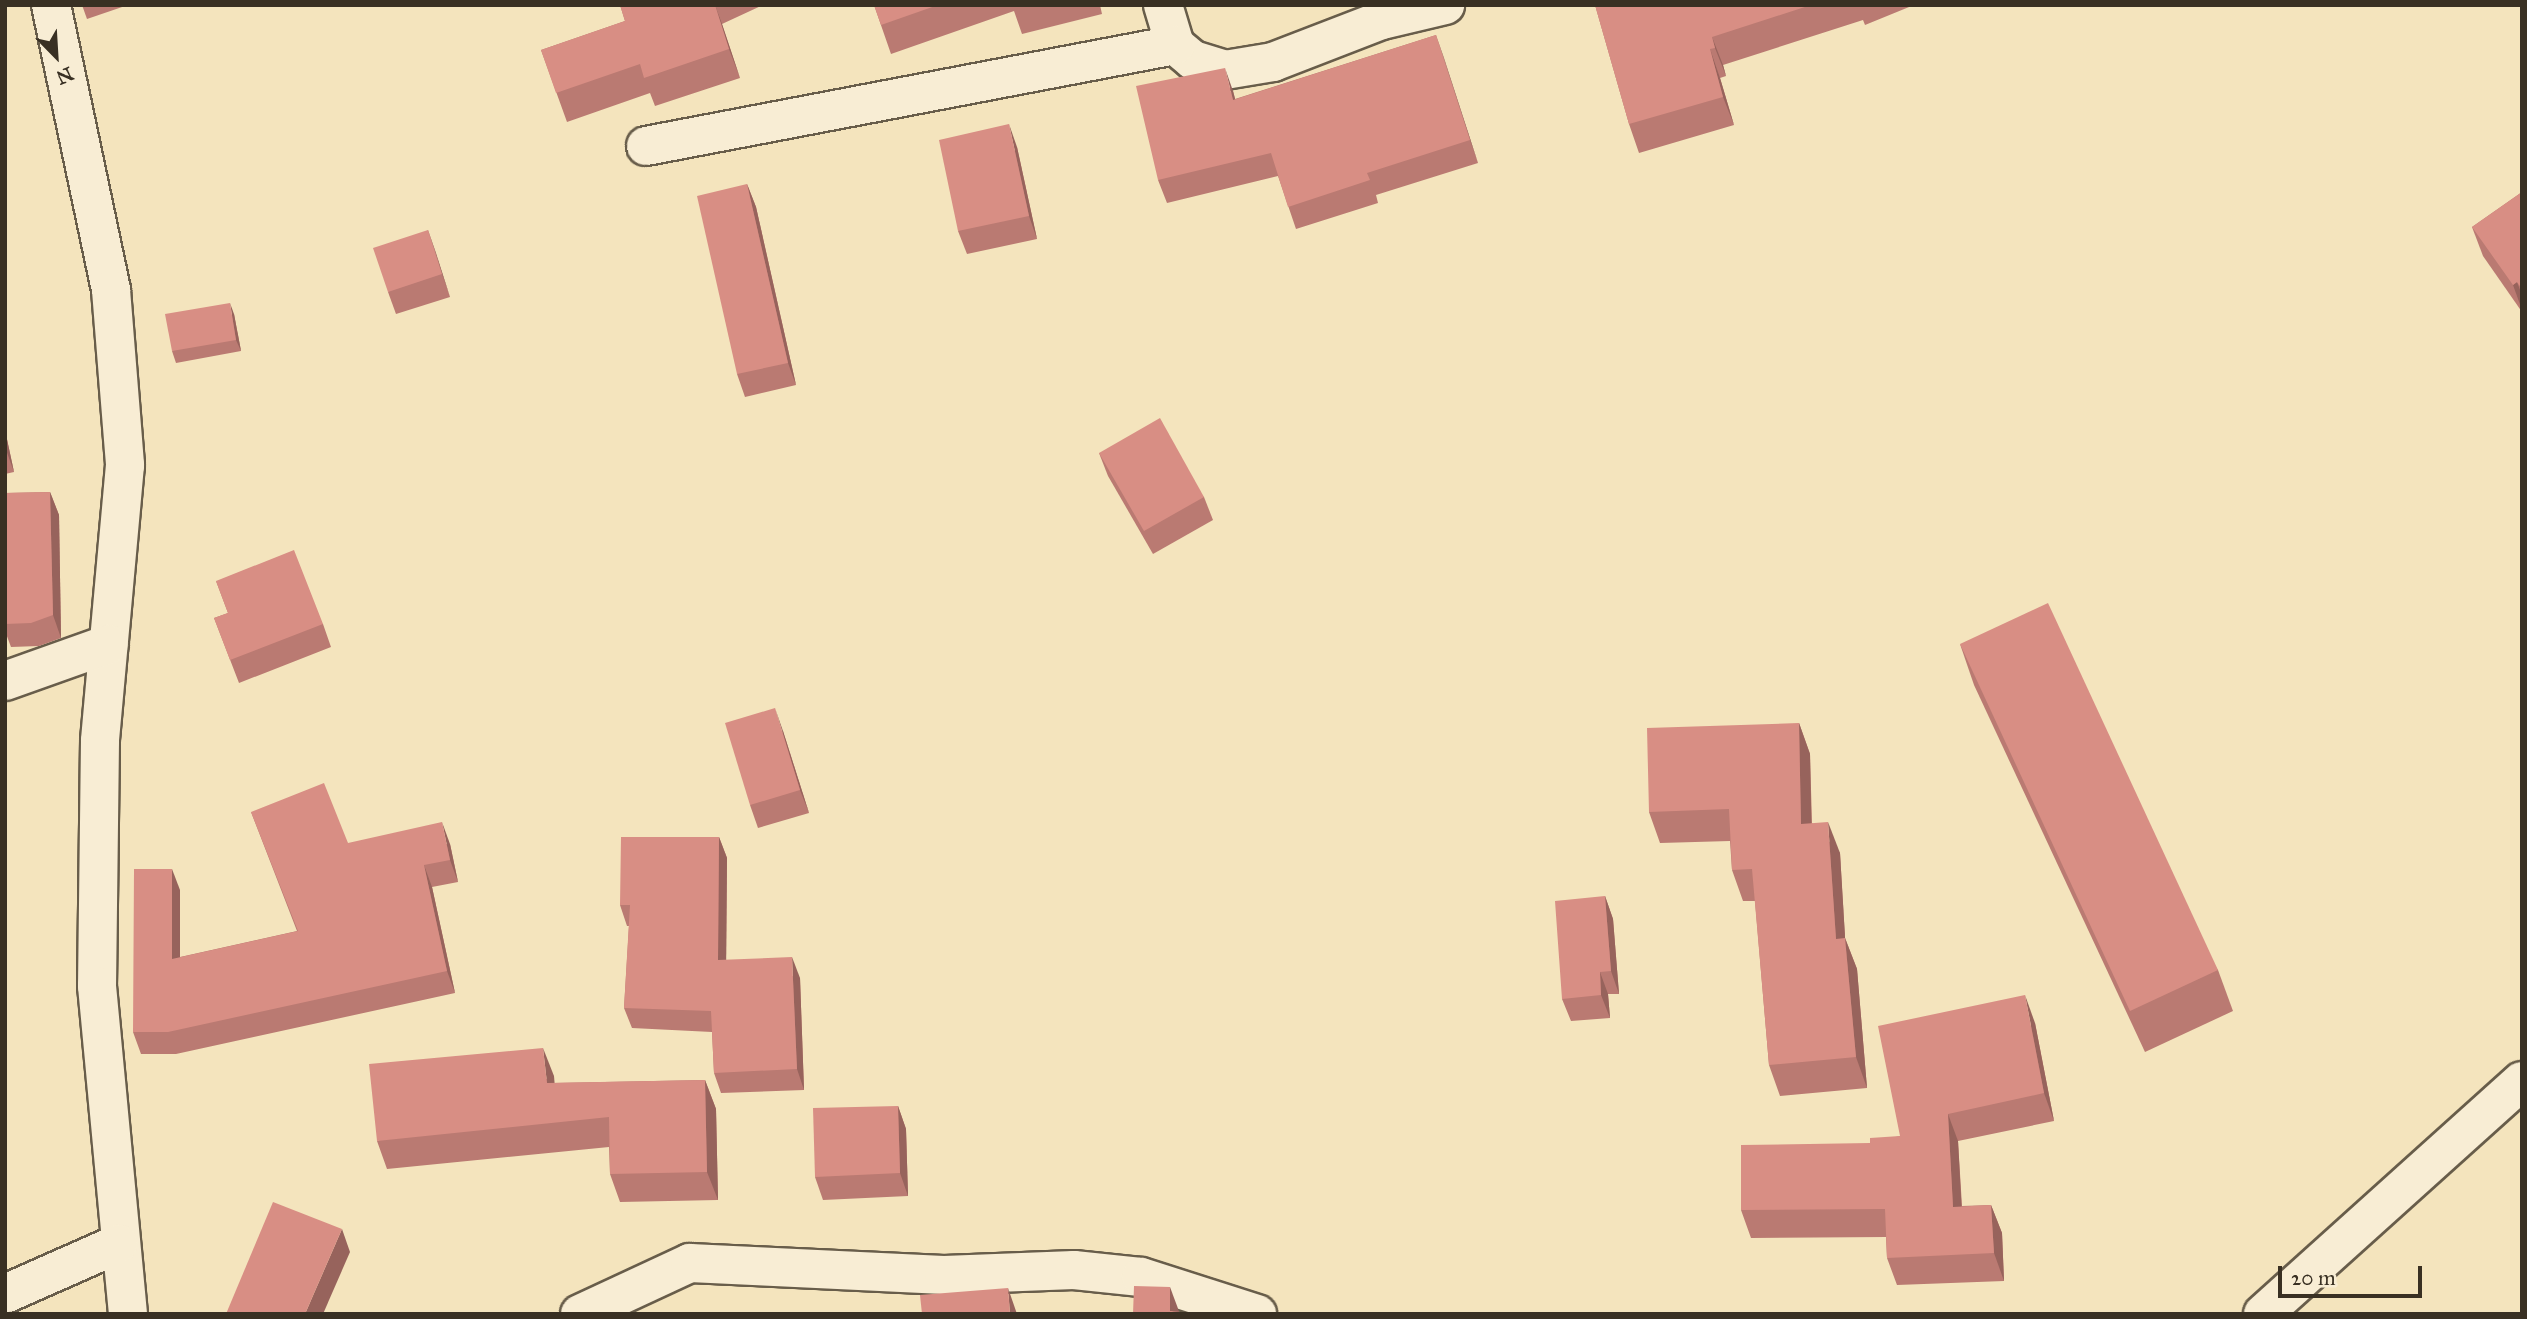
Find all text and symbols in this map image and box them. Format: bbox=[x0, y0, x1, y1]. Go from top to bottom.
north arrow bbox=[21, 21, 91, 91]
text: N bbox=[53, 62, 77, 89]
scale bar bbox=[2282, 1252, 2426, 1296]
text: 20 m bbox=[2291, 1265, 2336, 1291]

